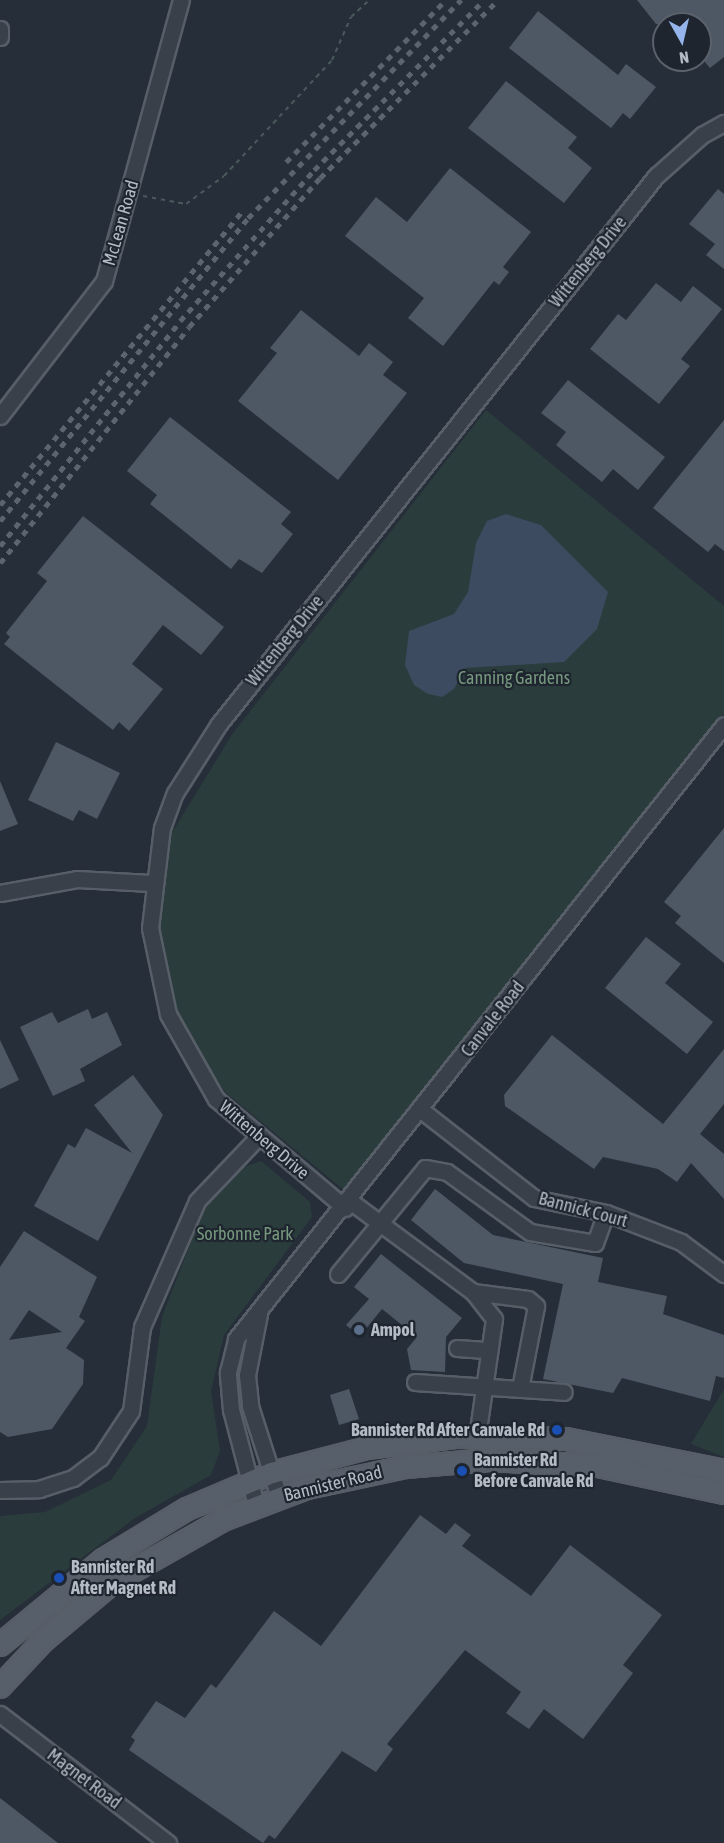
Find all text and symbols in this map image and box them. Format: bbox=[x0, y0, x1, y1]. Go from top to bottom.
north arrow bbox=[652, 12, 712, 72]
text: N bbox=[678, 48, 690, 67]
street label: McLean Road bbox=[99, 178, 143, 268]
street label: Wittenberg Drive bbox=[545, 212, 631, 312]
street label: Wittenberg Drive bbox=[242, 591, 328, 691]
park label: Canning Gardens bbox=[458, 667, 570, 689]
street label: Canvale Road bbox=[457, 977, 529, 1061]
street label: Wittenberg Drive bbox=[215, 1096, 313, 1184]
street label: Bannick Court bbox=[536, 1188, 630, 1232]
park label: Sorbonne Park bbox=[197, 1223, 293, 1245]
place label: Ampol bbox=[371, 1319, 415, 1341]
marker: Ampol bbox=[352, 1323, 366, 1337]
place label: Bannister Rd After Canvale Rd bbox=[351, 1419, 545, 1441]
marker: Bannister Rd After Canvale Rd bbox=[550, 1423, 564, 1437]
place label: Bannister Rd Before Canvale Rd bbox=[474, 1450, 594, 1492]
street label: Bannister Road bbox=[282, 1461, 384, 1507]
marker: Bannister Rd Before Canvale Rd bbox=[455, 1464, 469, 1478]
place label: Bannister Rd After Magnet Rd bbox=[71, 1557, 176, 1600]
marker: Bannister Rd After Magnet Rd bbox=[52, 1571, 66, 1585]
street label: Magnet Road bbox=[43, 1744, 125, 1814]

